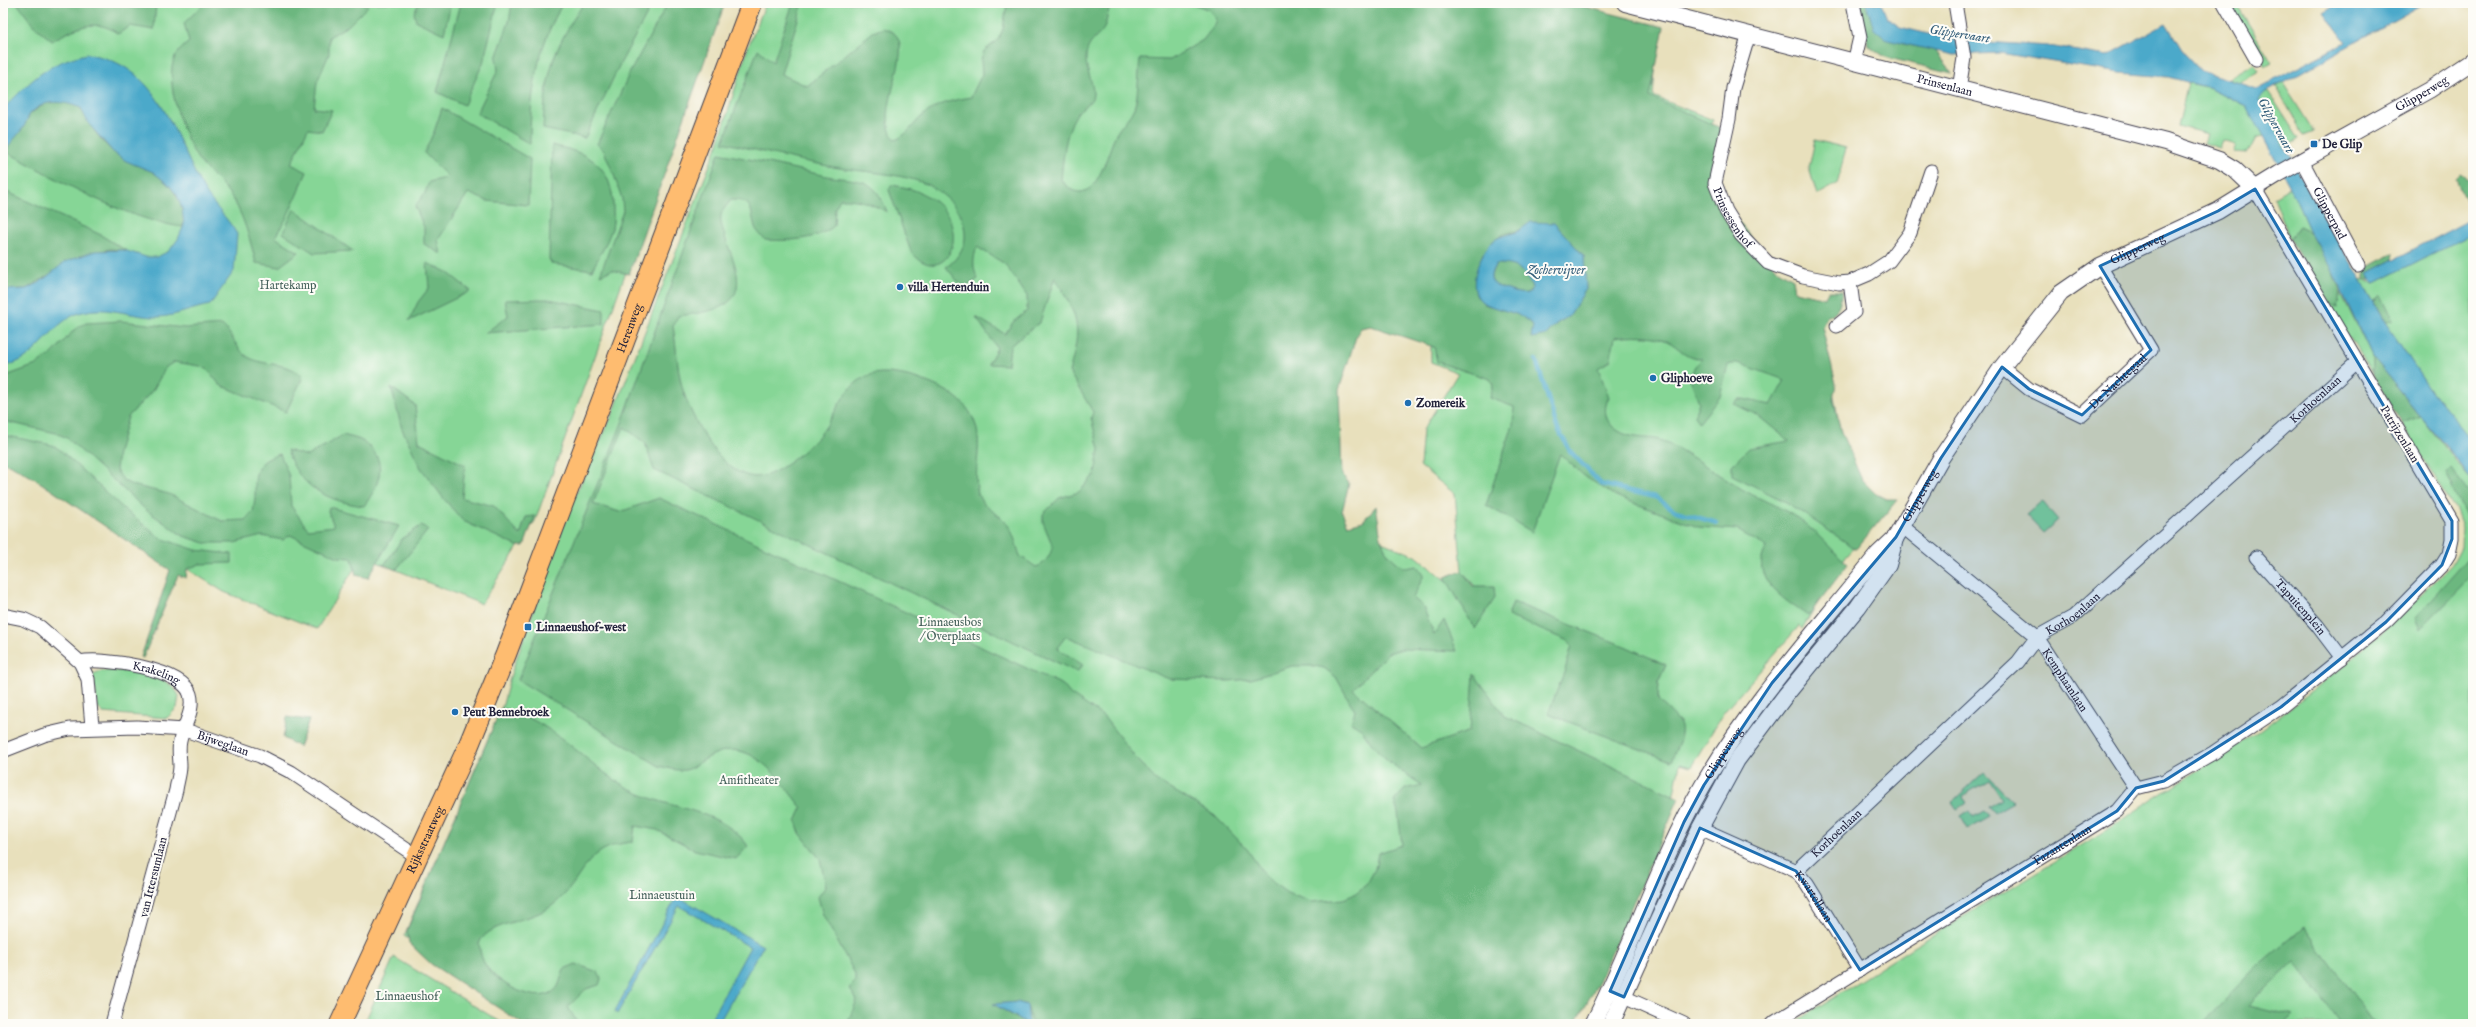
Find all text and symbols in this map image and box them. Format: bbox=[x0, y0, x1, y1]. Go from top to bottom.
water label: Glippervaart bbox=[1928, 21, 1992, 48]
street label: Prinsenlaan bbox=[1915, 71, 1975, 100]
street label: Glipperweg bbox=[2393, 72, 2452, 115]
water label: Glippervaart bbox=[2253, 95, 2298, 157]
place label: De Glip bbox=[2322, 137, 2363, 153]
marker: De Glip bbox=[2309, 139, 2319, 149]
street label: Prinsessenhof bbox=[1709, 185, 1758, 253]
street label: Glipperpad bbox=[2309, 185, 2350, 243]
street label: Glipperweg bbox=[2108, 230, 2168, 268]
water label: Zochervijver bbox=[1526, 262, 1586, 280]
park label: Hartekamp bbox=[260, 278, 317, 294]
place label: villa Hertenduin bbox=[907, 280, 990, 295]
marker: villa Hertenduin bbox=[895, 282, 905, 292]
street label: Herenweg bbox=[613, 301, 646, 355]
street label: De Nachtegaal bbox=[2086, 350, 2151, 413]
place label: Gliphoeve bbox=[1661, 371, 1713, 387]
street label: Korhoenlaan bbox=[2287, 372, 2345, 427]
marker: Gliphoeve bbox=[1648, 373, 1658, 383]
place label: Zomereik bbox=[1416, 396, 1466, 411]
marker: Zomereik bbox=[1403, 398, 1413, 408]
street label: Patrijzenlaan bbox=[2377, 403, 2423, 466]
street label: Glipperweg bbox=[1899, 466, 1941, 525]
street label: Tapuitenplein bbox=[2271, 576, 2329, 639]
street label: Korhoenlaan bbox=[2043, 589, 2104, 639]
park label: Linnaeusbos / Overplaats bbox=[919, 615, 981, 645]
place label: Linnaeushof-west bbox=[535, 620, 627, 635]
marker: Linnaeushof-west bbox=[523, 622, 533, 632]
street label: Kemphaanlaan bbox=[2038, 645, 2091, 715]
street label: Krakeling bbox=[131, 658, 183, 689]
place label: Peut Bennebroek bbox=[463, 705, 550, 720]
marker: Peut Bennebroek bbox=[450, 707, 460, 717]
street label: Glipperweg bbox=[1701, 724, 1746, 782]
street label: Bijweglaan bbox=[195, 728, 251, 760]
park label: Amfitheater bbox=[718, 773, 779, 788]
street label: Rijksstraatweg bbox=[404, 803, 448, 876]
street label: Korhoenlaan bbox=[1808, 806, 1865, 861]
street label: Fazantenlaan bbox=[2030, 821, 2095, 869]
street label: van Ittersumlaan bbox=[136, 835, 171, 919]
street label: Kwartellaan bbox=[1791, 868, 1836, 925]
park label: Linnaeustuin bbox=[629, 888, 695, 903]
park label: Linnaeushof bbox=[376, 989, 441, 1004]

